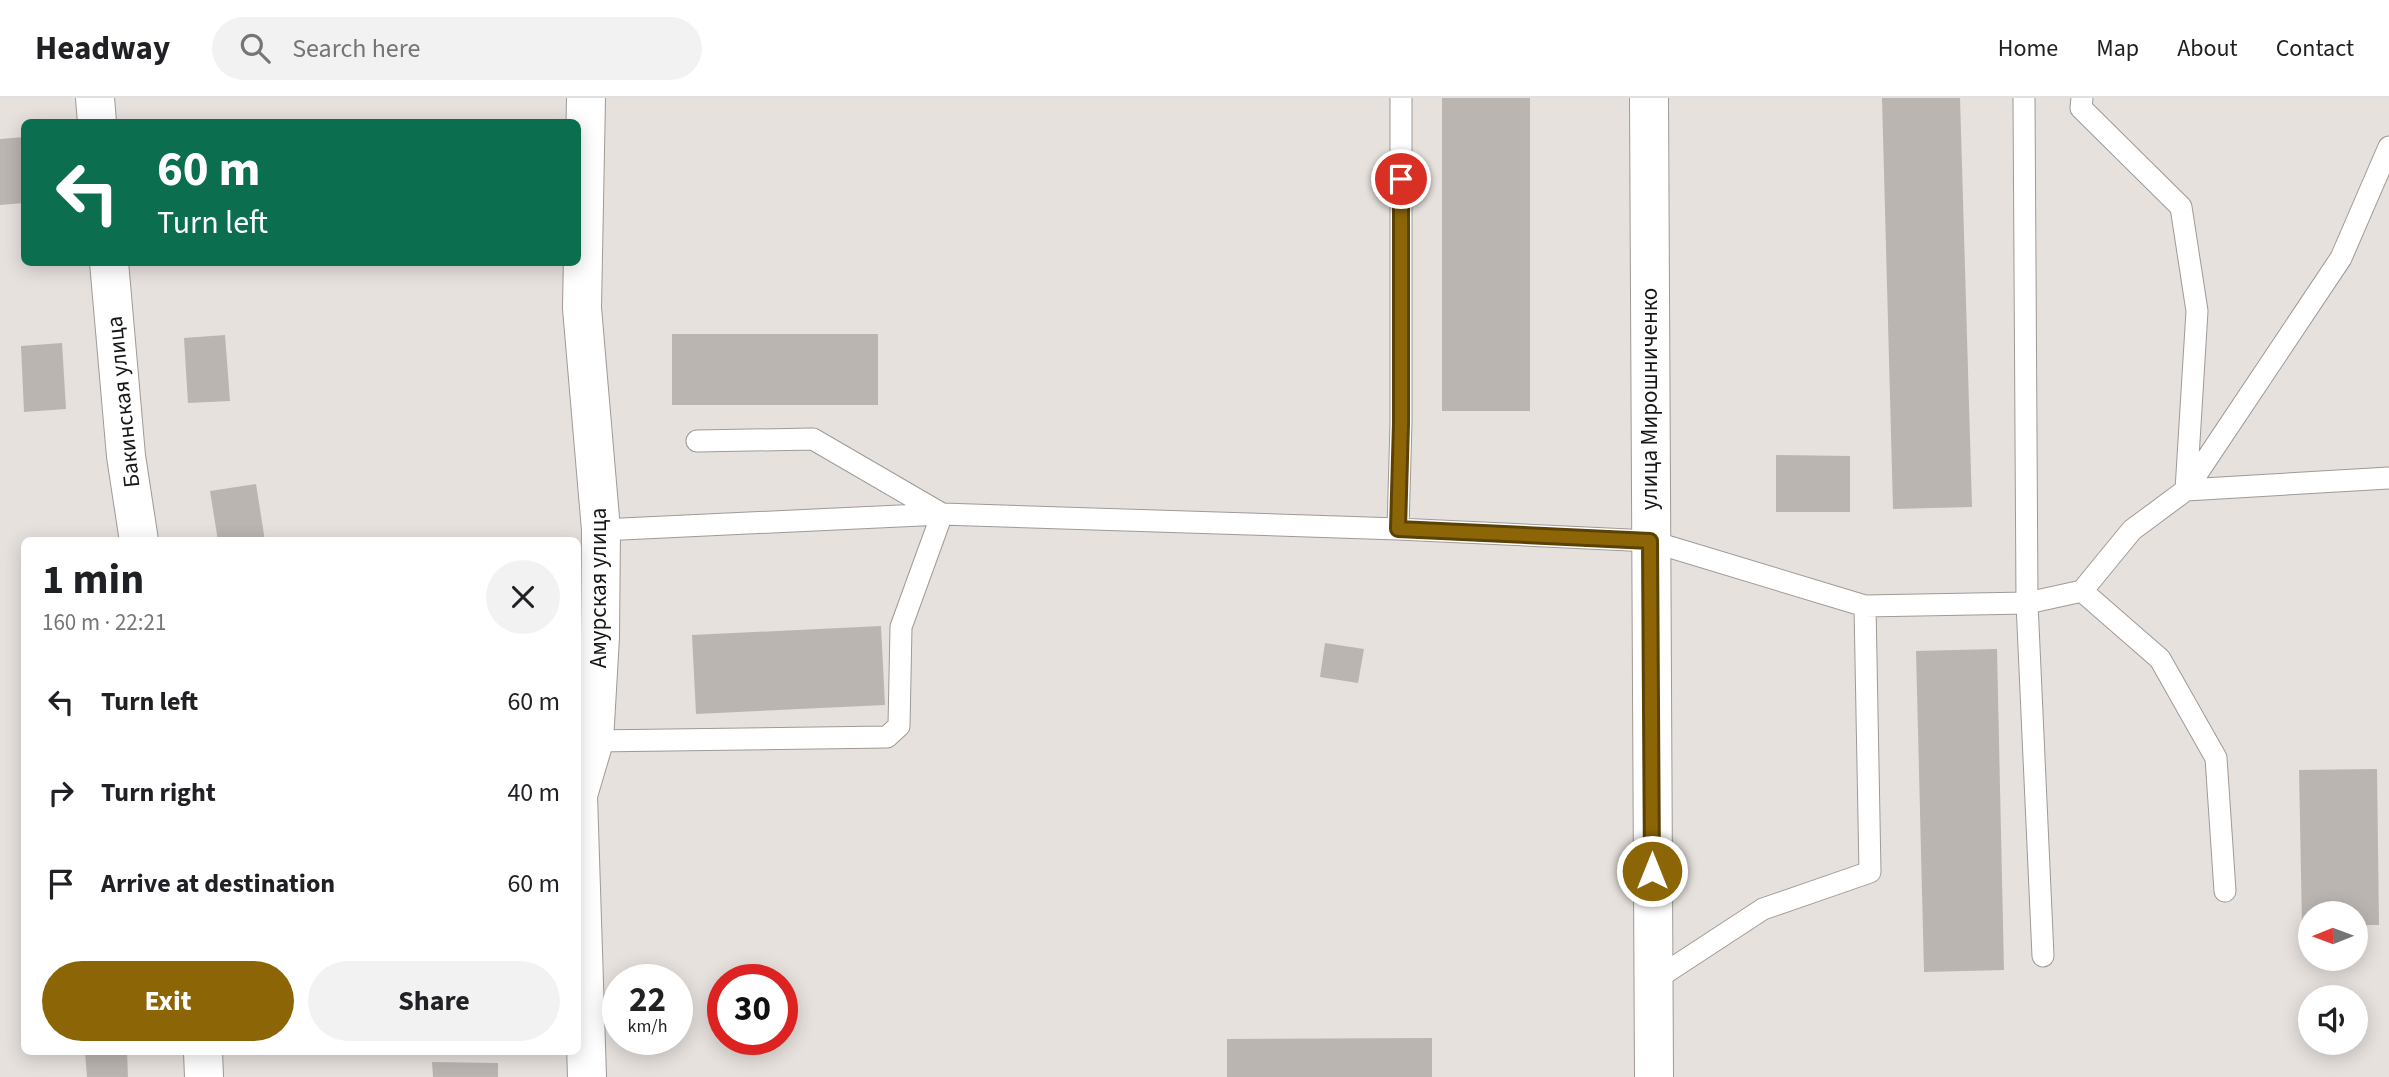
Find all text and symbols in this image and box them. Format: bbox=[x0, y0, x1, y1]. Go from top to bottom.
search box bbox=[212, 17, 702, 80]
text: Headway bbox=[35, 25, 170, 72]
icon: search bbox=[236, 29, 274, 67]
text: Search here bbox=[292, 30, 420, 67]
text: Home bbox=[1998, 31, 2058, 66]
text: Map bbox=[2096, 31, 2139, 66]
text: About bbox=[2177, 31, 2238, 66]
text: Contact bbox=[2276, 31, 2354, 66]
text: 60 m bbox=[157, 135, 261, 205]
icon: left bbox=[42, 147, 133, 238]
pin bbox=[1371, 149, 1431, 209]
icon: arrive bbox=[1382, 160, 1420, 198]
text: Turn left bbox=[157, 200, 268, 246]
street label: улица Мирошниченко bbox=[1633, 288, 1666, 510]
street label: Бакинская улица bbox=[98, 315, 148, 489]
street label: Амурская улица bbox=[582, 508, 615, 668]
text: 1 min bbox=[42, 550, 144, 610]
button: close bbox=[486, 560, 560, 634]
text: 160 m · 22:21 bbox=[42, 606, 166, 639]
icon: left bbox=[42, 683, 80, 721]
text: Turn left bbox=[101, 683, 198, 720]
text: 60 m bbox=[507, 683, 560, 720]
icon: right bbox=[42, 774, 80, 812]
text: Turn right bbox=[101, 774, 216, 811]
text: 40 m bbox=[507, 774, 560, 811]
position arrow bbox=[1615, 834, 1689, 908]
icon: arrive bbox=[42, 865, 80, 903]
text: Arrive at destination bbox=[101, 865, 335, 902]
text: 60 m bbox=[507, 865, 560, 902]
north arrow bbox=[2298, 901, 2368, 971]
map controls bbox=[2298, 901, 2368, 1055]
button: Exit bbox=[42, 961, 294, 1041]
button: Share bbox=[308, 961, 560, 1041]
speed limit sign: 30 bbox=[707, 964, 798, 1055]
text: 22 bbox=[629, 975, 666, 1025]
button: sound bbox=[2298, 985, 2368, 1055]
text: km/h bbox=[628, 1014, 667, 1039]

